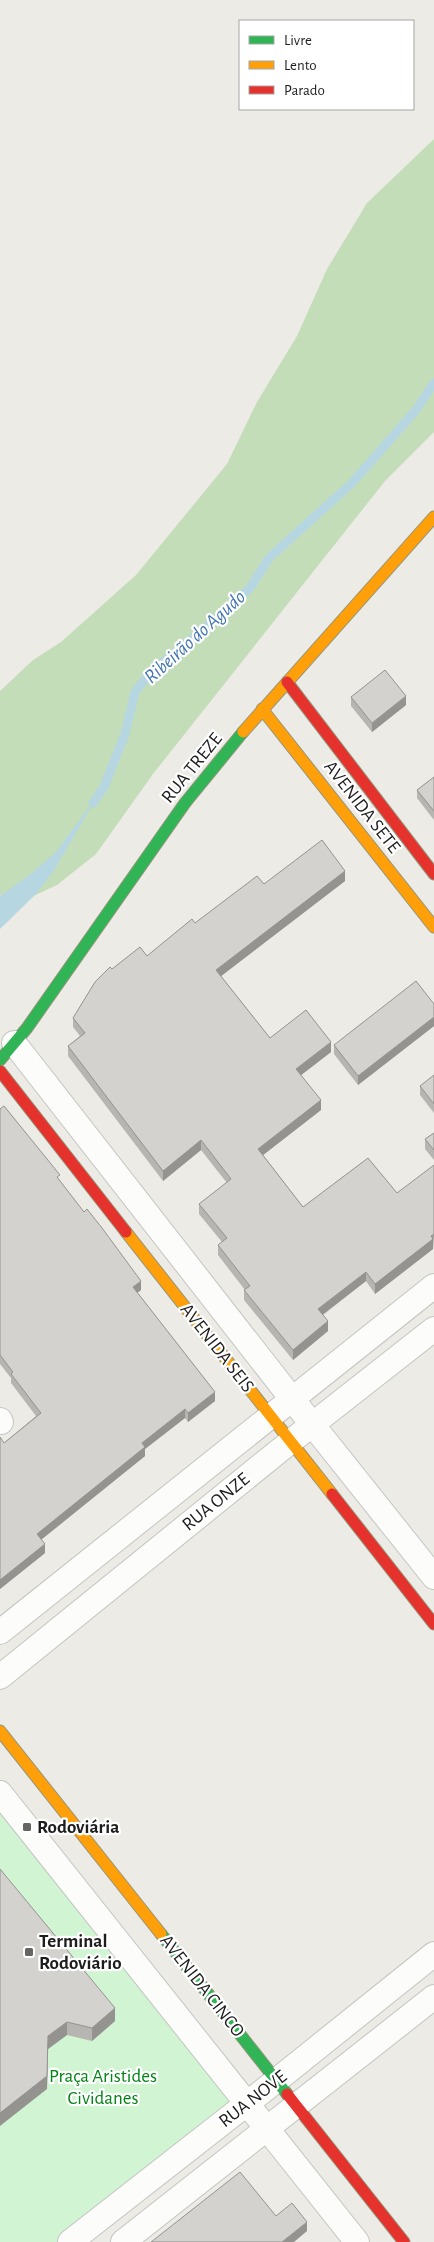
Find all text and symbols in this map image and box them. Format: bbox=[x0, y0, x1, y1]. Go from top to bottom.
legend bbox=[239, 20, 414, 110]
text: Livre bbox=[284, 33, 312, 48]
text: Lento bbox=[284, 58, 317, 73]
text: Parado bbox=[284, 83, 325, 98]
water label: Ribeirão do Agudo bbox=[141, 587, 249, 687]
street label: RUA TREZE bbox=[158, 729, 226, 807]
street label: AVENIDA SETE bbox=[320, 757, 404, 857]
street label: AVENIDA SEIS bbox=[177, 1300, 257, 1396]
street label: RUA ONZE bbox=[179, 1469, 253, 1535]
place label: Rodoviária bbox=[37, 1818, 119, 1837]
marker: Rodoviária bbox=[21, 1821, 33, 1833]
street label: AVENIDA CINCO bbox=[156, 1931, 248, 2041]
place label: Terminal Rodoviário bbox=[39, 1932, 122, 1973]
marker: Terminal Rodoviário bbox=[23, 1946, 35, 1958]
park label: Praça Aristides Cividanes bbox=[49, 2067, 157, 2108]
street label: RUA NOVE bbox=[216, 2067, 290, 2131]

